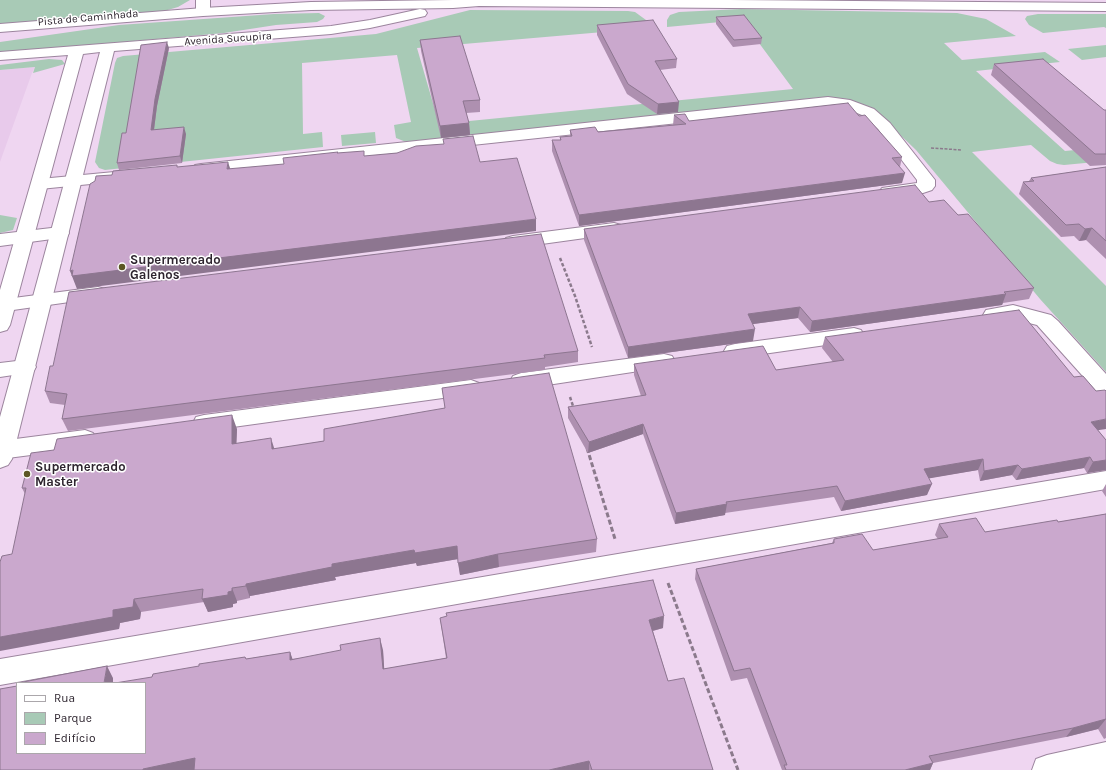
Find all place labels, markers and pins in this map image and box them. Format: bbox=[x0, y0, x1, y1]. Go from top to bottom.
place label: Supermercado Galenos bbox=[130, 252, 221, 283]
marker: Supermercado Galenos bbox=[117, 262, 127, 272]
place label: Supermercado Master bbox=[35, 459, 126, 490]
marker: Supermercado Master bbox=[22, 469, 32, 479]

